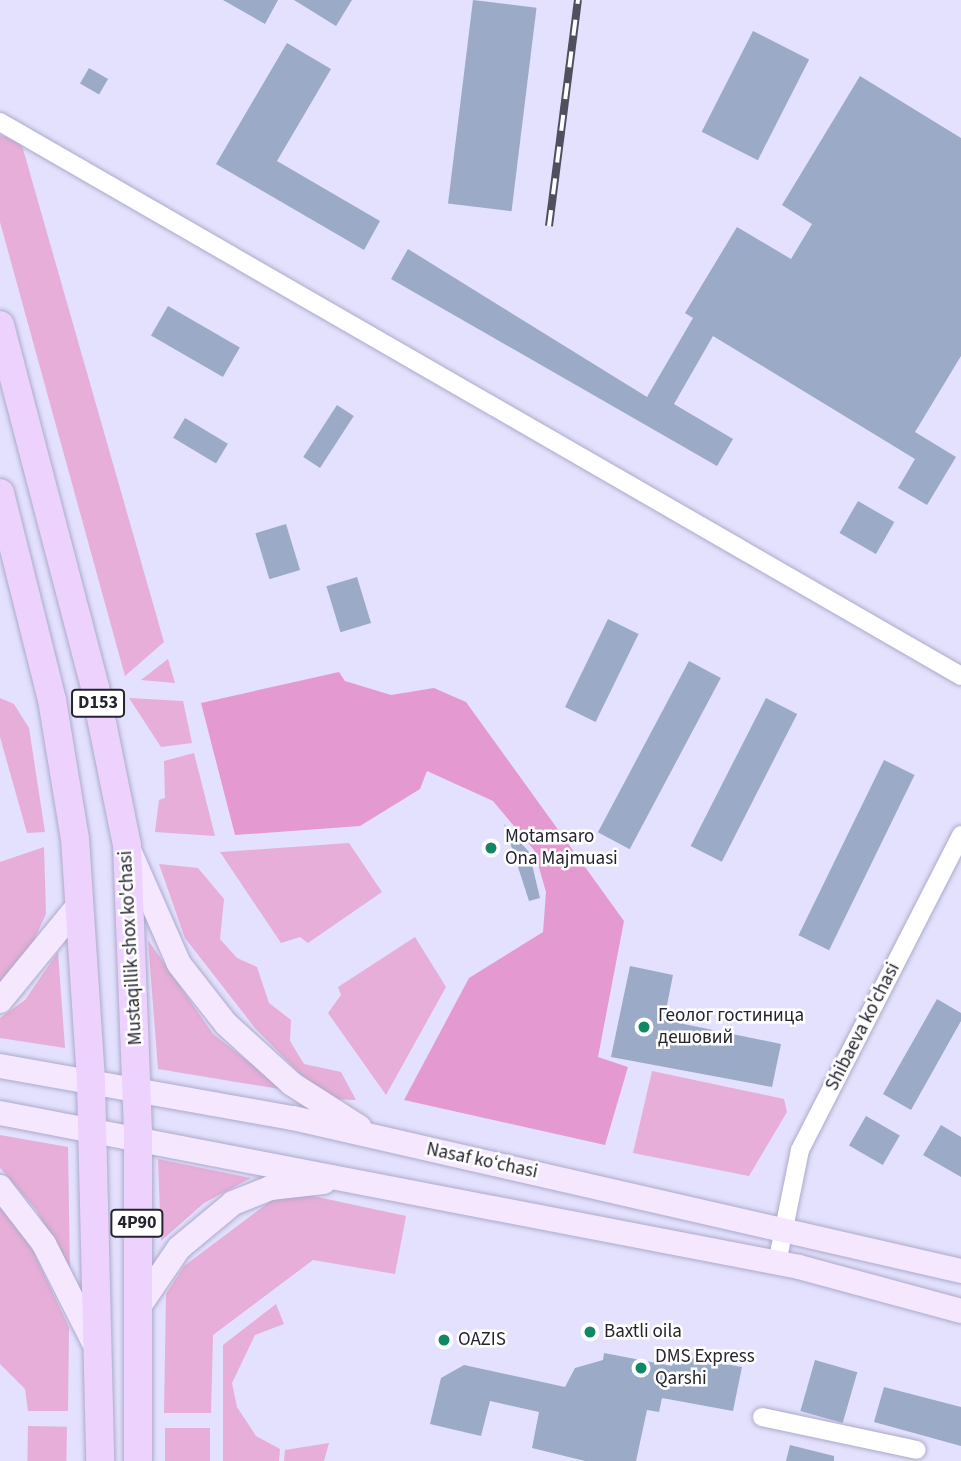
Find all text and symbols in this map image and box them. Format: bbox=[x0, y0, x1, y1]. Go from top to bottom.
road number: D153 bbox=[70, 688, 126, 718]
place label: Motamsaro Ona Majmuasi bbox=[505, 826, 618, 870]
marker: Motamsaro Ona Majmuasi bbox=[483, 840, 499, 856]
street label: Mustaqillik shox ko'chasi bbox=[115, 850, 147, 1046]
street label: Shibaeva ko'chasi bbox=[821, 959, 905, 1095]
place label: Геолог гостиница дешовий bbox=[658, 1005, 804, 1049]
marker: Геолог гостиница дешовий bbox=[636, 1019, 652, 1035]
street label: Nasaf ko‘chasi bbox=[424, 1138, 540, 1184]
road number: 4P90 bbox=[109, 1208, 165, 1238]
place label: Baxtli oila bbox=[604, 1321, 682, 1343]
marker: Baxtli oila bbox=[582, 1324, 598, 1340]
place label: OAZIS bbox=[458, 1329, 506, 1351]
marker: OAZIS bbox=[436, 1332, 452, 1348]
place label: DMS Express Qarshi bbox=[655, 1346, 755, 1390]
marker: DMS Express Qarshi bbox=[633, 1360, 649, 1376]

